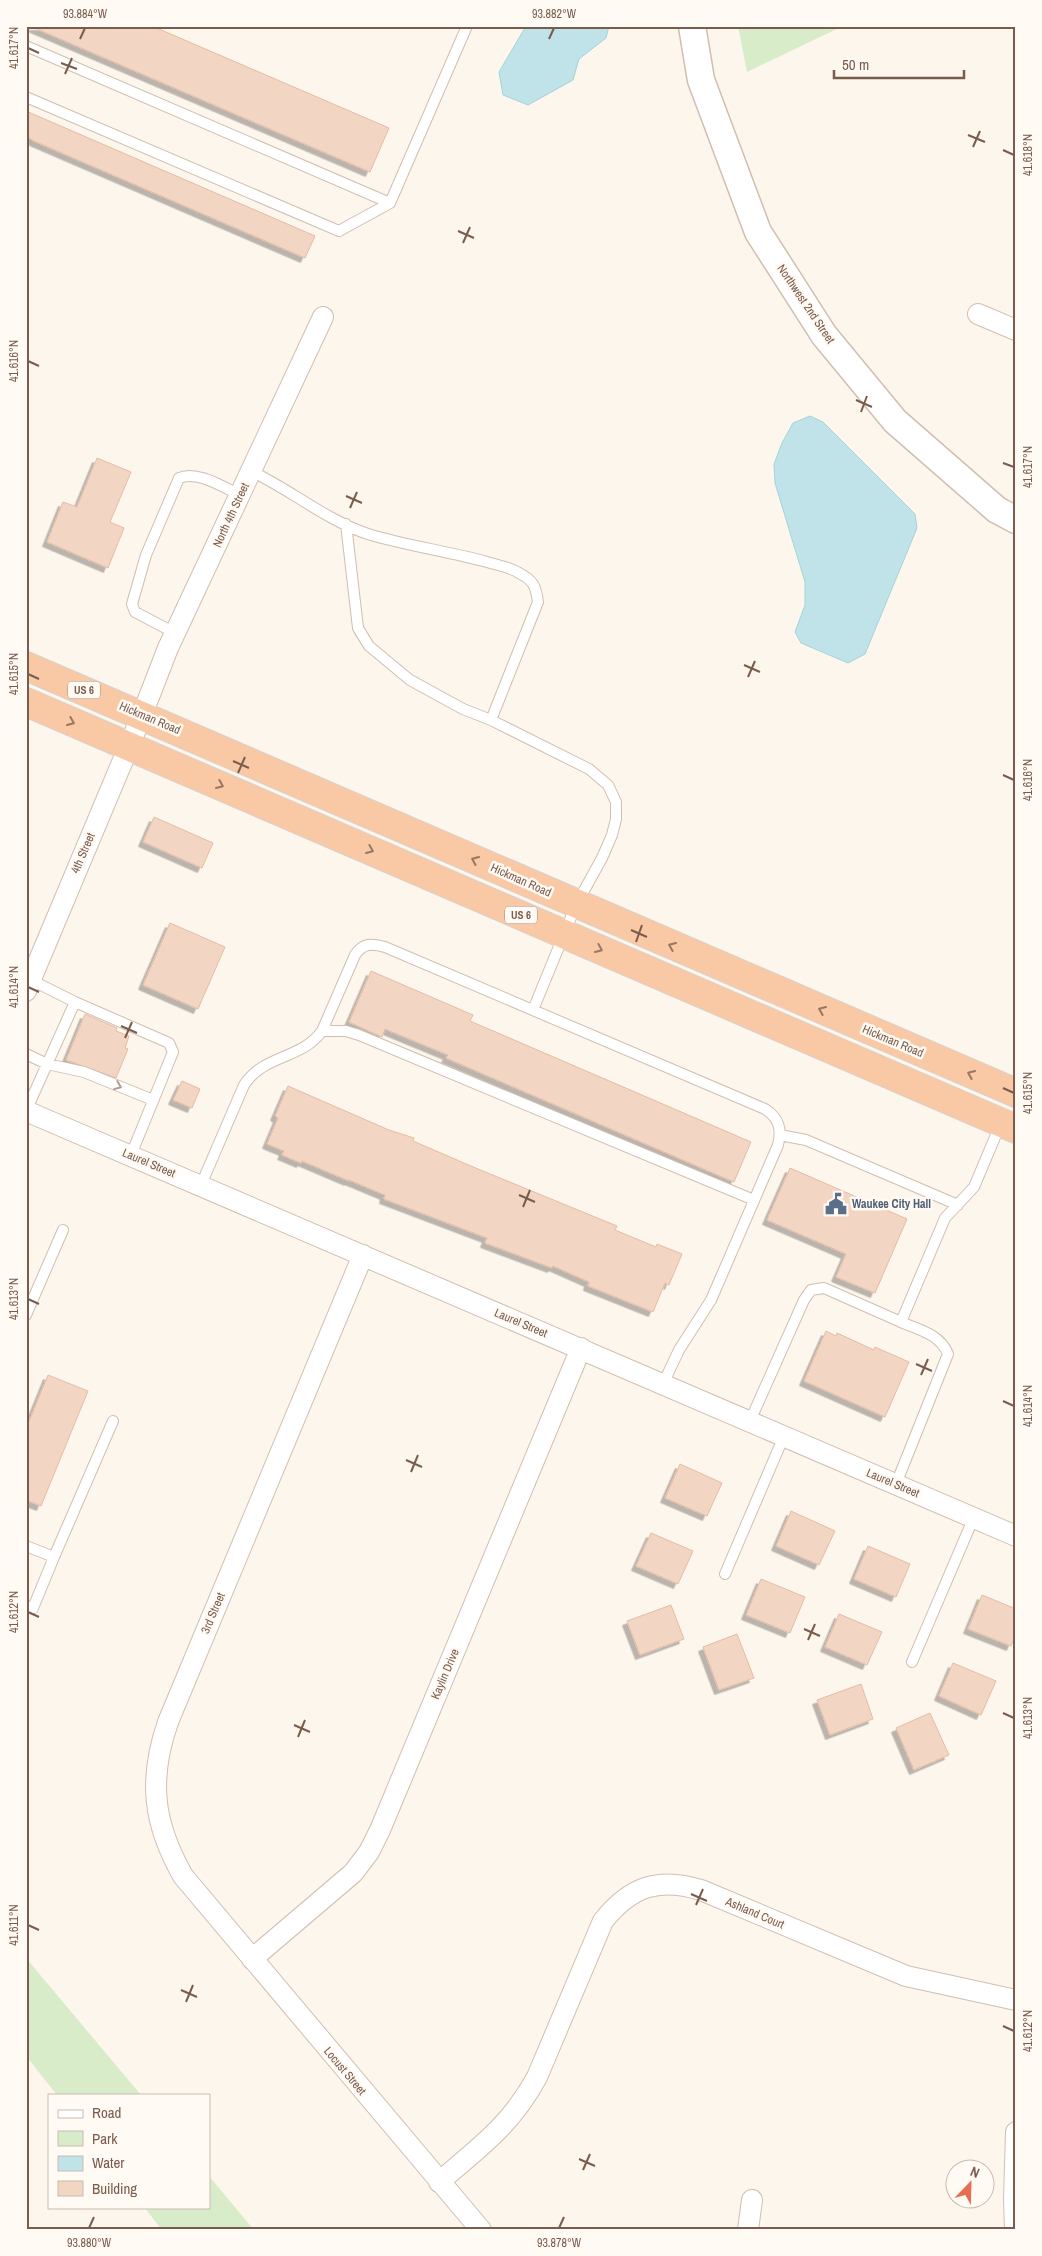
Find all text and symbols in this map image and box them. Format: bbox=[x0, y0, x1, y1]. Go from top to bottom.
text: 93.884°W bbox=[63, 6, 108, 22]
text: 93.882°W bbox=[532, 6, 577, 22]
text: 41.617°N bbox=[6, 27, 22, 69]
scale bar bbox=[834, 48, 964, 80]
text: 50 m bbox=[842, 54, 869, 75]
text: 41.618°N bbox=[1020, 134, 1036, 176]
street label: Northwest 2nd Street bbox=[774, 261, 839, 347]
text: 41.616°N bbox=[6, 340, 22, 382]
text: 41.617°N bbox=[1020, 446, 1036, 488]
street label: North 4th Street bbox=[209, 480, 253, 550]
text: 41.615°N bbox=[6, 653, 22, 695]
road number: US 6 bbox=[68, 682, 100, 698]
street label: Hickman Road bbox=[117, 698, 183, 738]
one-way arrow bbox=[66, 715, 75, 726]
text: 41.616°N bbox=[1020, 759, 1036, 801]
one-way arrow bbox=[216, 780, 224, 790]
street label: 4th Street bbox=[67, 830, 99, 876]
one-way arrow bbox=[365, 843, 374, 854]
one-way arrow bbox=[471, 856, 480, 867]
street label: Hickman Road bbox=[488, 859, 554, 901]
road number: US 6 bbox=[505, 906, 537, 924]
one-way arrow bbox=[668, 942, 677, 953]
one-way arrow bbox=[594, 943, 603, 953]
text: 41.614°N bbox=[6, 966, 22, 1008]
one-way arrow bbox=[818, 1006, 826, 1016]
street label: Hickman Road bbox=[860, 1021, 926, 1061]
one-way arrow bbox=[967, 1070, 976, 1081]
text: 41.615°N bbox=[1020, 1072, 1036, 1114]
one-way arrow bbox=[114, 1081, 122, 1091]
street label: Laurel Street bbox=[120, 1145, 178, 1181]
public building icon: Waukee City Hall bbox=[823, 1191, 849, 1217]
place label: Waukee City Hall bbox=[852, 1196, 931, 1212]
text: 41.613°N bbox=[6, 1278, 22, 1320]
street label: Laurel Street bbox=[492, 1305, 550, 1341]
text: 41.614°N bbox=[1020, 1385, 1036, 1427]
street label: Laurel Street bbox=[864, 1465, 922, 1501]
street label: 3rd Street bbox=[197, 1590, 229, 1636]
text: 41.612°N bbox=[6, 1591, 22, 1633]
street label: Kaylin Drive bbox=[427, 1646, 463, 1702]
text: 41.613°N bbox=[1020, 1697, 1036, 1739]
street label: Ashland Court bbox=[722, 1893, 787, 1933]
text: 41.611°N bbox=[6, 1904, 22, 1946]
text: 41.612°N bbox=[1020, 2010, 1036, 2052]
street label: Locust Street bbox=[320, 2044, 370, 2099]
legend bbox=[48, 2094, 210, 2208]
text: Road bbox=[92, 2102, 121, 2123]
text: Park bbox=[92, 2128, 118, 2149]
text: Water bbox=[92, 2152, 124, 2173]
north arrow bbox=[944, 2158, 994, 2208]
text: N bbox=[968, 2162, 982, 2182]
text: Building bbox=[92, 2178, 137, 2199]
text: 93.880°W bbox=[67, 2235, 112, 2251]
text: 93.878°W bbox=[537, 2235, 582, 2251]

